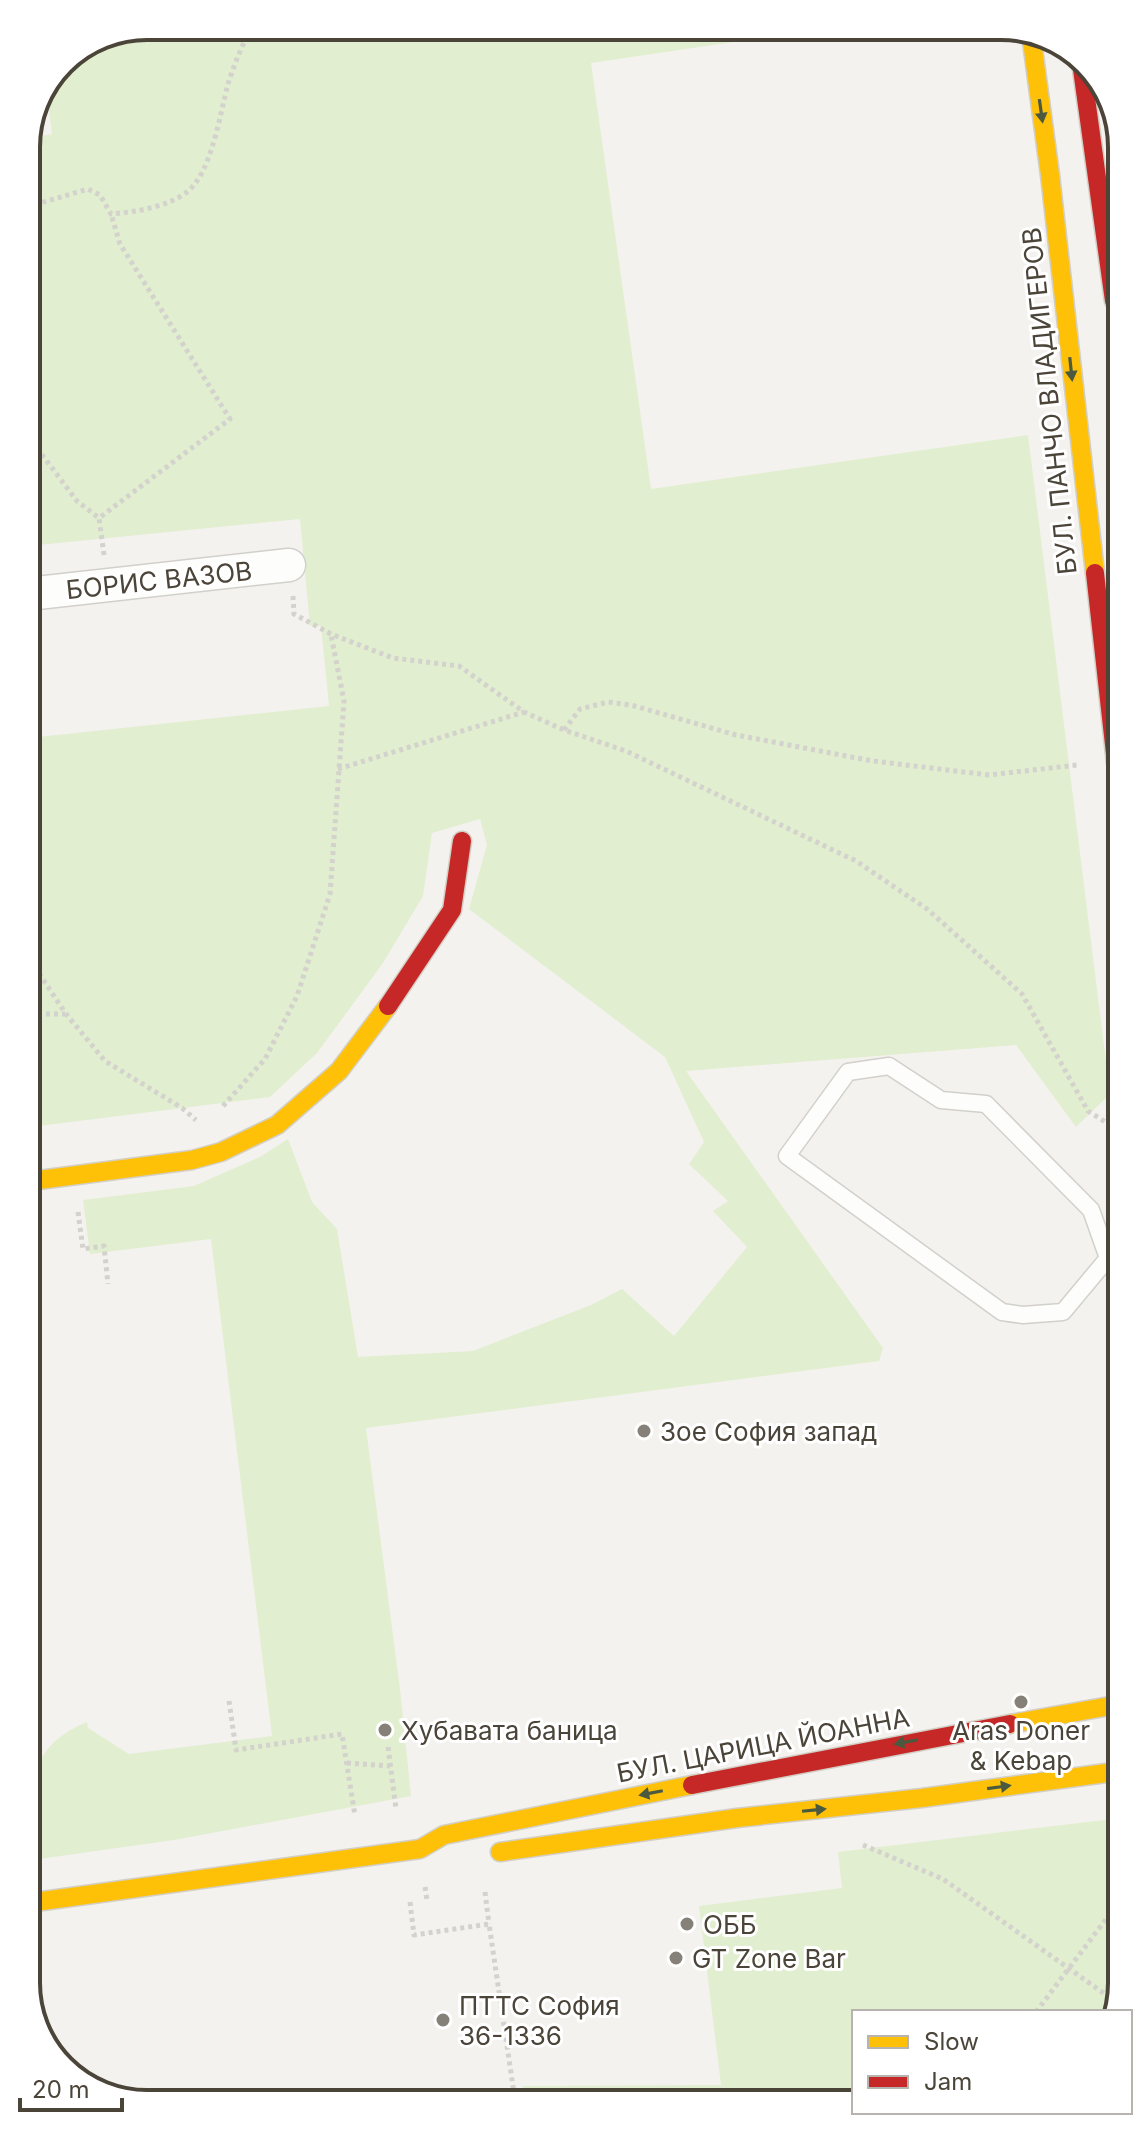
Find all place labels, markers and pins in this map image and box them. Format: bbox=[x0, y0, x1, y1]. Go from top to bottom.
place label: Зое София запад bbox=[660, 1416, 877, 1447]
marker: Зое София запад bbox=[635, 1422, 653, 1440]
marker: Aras Doner & Kebap bbox=[1012, 1693, 1030, 1711]
place label: Хубавата баница bbox=[401, 1715, 618, 1746]
place label: Aras Doner & Kebap bbox=[952, 1715, 1090, 1776]
marker: Хубавата баница bbox=[376, 1721, 394, 1739]
place label: ОББ bbox=[703, 1909, 756, 1940]
marker: ОББ bbox=[678, 1915, 696, 1933]
place label: GT Zone Bar bbox=[692, 1943, 846, 1974]
marker: GT Zone Bar bbox=[667, 1949, 685, 1967]
place label: ПТТС София 36-1336 bbox=[459, 1990, 620, 2051]
marker: ПТТС София 36-1336 bbox=[434, 2011, 452, 2029]

